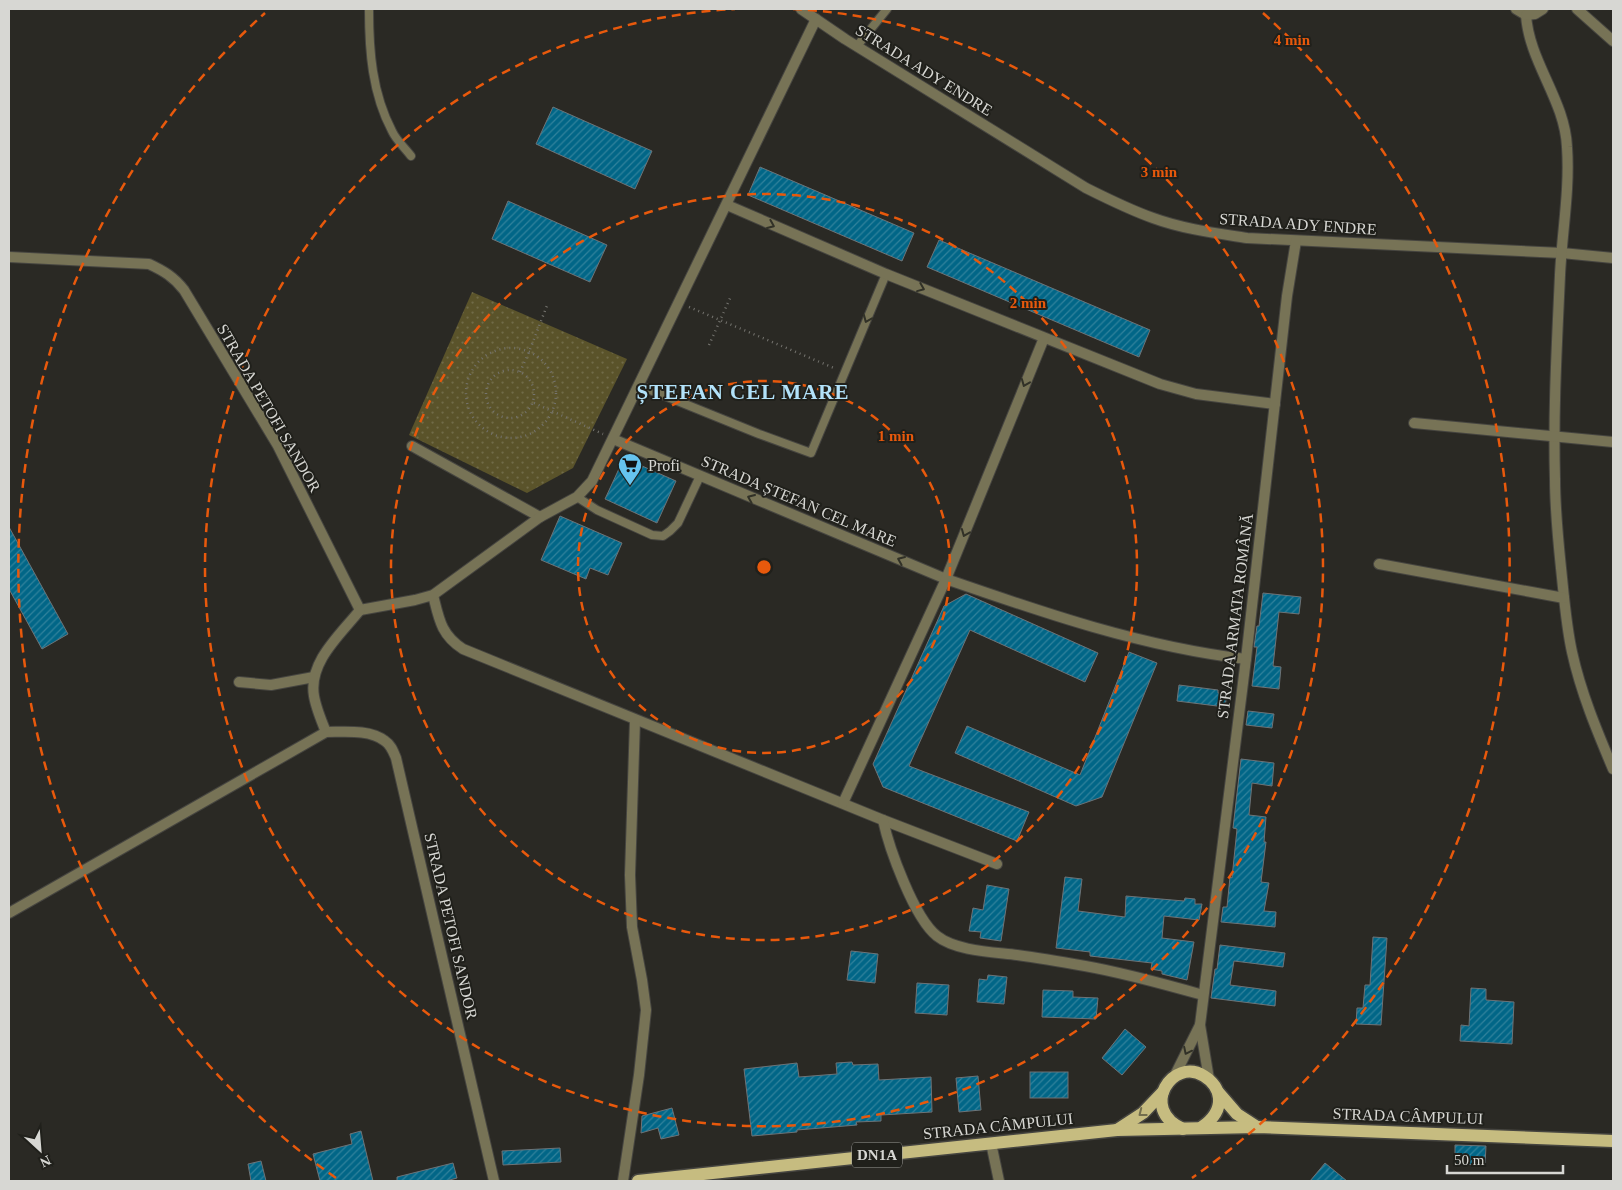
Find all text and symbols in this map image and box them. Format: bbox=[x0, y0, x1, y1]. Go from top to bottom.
street label: STRADA ADY ENDRE bbox=[853, 21, 995, 119]
text: 4 min bbox=[1274, 32, 1311, 48]
text: 3 min bbox=[1141, 164, 1178, 180]
street label: STRADA ADY ENDRE bbox=[1219, 210, 1377, 238]
one-way arrow bbox=[766, 218, 775, 229]
one-way arrow bbox=[916, 282, 925, 293]
text: 2 min bbox=[1010, 295, 1047, 311]
one-way arrow bbox=[863, 314, 874, 323]
street label: STRADA PETOFI SANDOR bbox=[214, 321, 324, 495]
one-way arrow bbox=[1021, 378, 1032, 387]
district label: ȘTEFAN CEL MARE bbox=[637, 380, 849, 405]
text: 1 min bbox=[878, 428, 915, 444]
supermarket icon: Profi bbox=[617, 452, 643, 486]
street label: STRADA ȘTEFAN CEL MARE bbox=[699, 452, 899, 551]
place label: Profi bbox=[648, 457, 681, 474]
one-way arrow bbox=[747, 493, 756, 504]
street label: STRADA ARMATA ROMÂNĂ bbox=[1213, 512, 1256, 720]
one-way arrow bbox=[960, 529, 970, 537]
one-way arrow bbox=[897, 556, 906, 567]
centre of rings bbox=[755, 558, 773, 576]
street label: STRADA PETOFI SANDOR bbox=[421, 831, 481, 1021]
one-way arrow bbox=[1183, 1046, 1193, 1055]
street label: STRADA CÂMPULUI bbox=[1332, 1104, 1484, 1127]
one-way arrow bbox=[1139, 1108, 1148, 1116]
street label: STRADA CÂMPULUI bbox=[922, 1109, 1074, 1142]
north arrow bbox=[15, 1125, 65, 1175]
road number: DN1A bbox=[852, 1142, 902, 1168]
scale bar bbox=[1447, 1142, 1563, 1174]
text: N bbox=[38, 1152, 53, 1170]
text: 50 m bbox=[1454, 1152, 1485, 1168]

